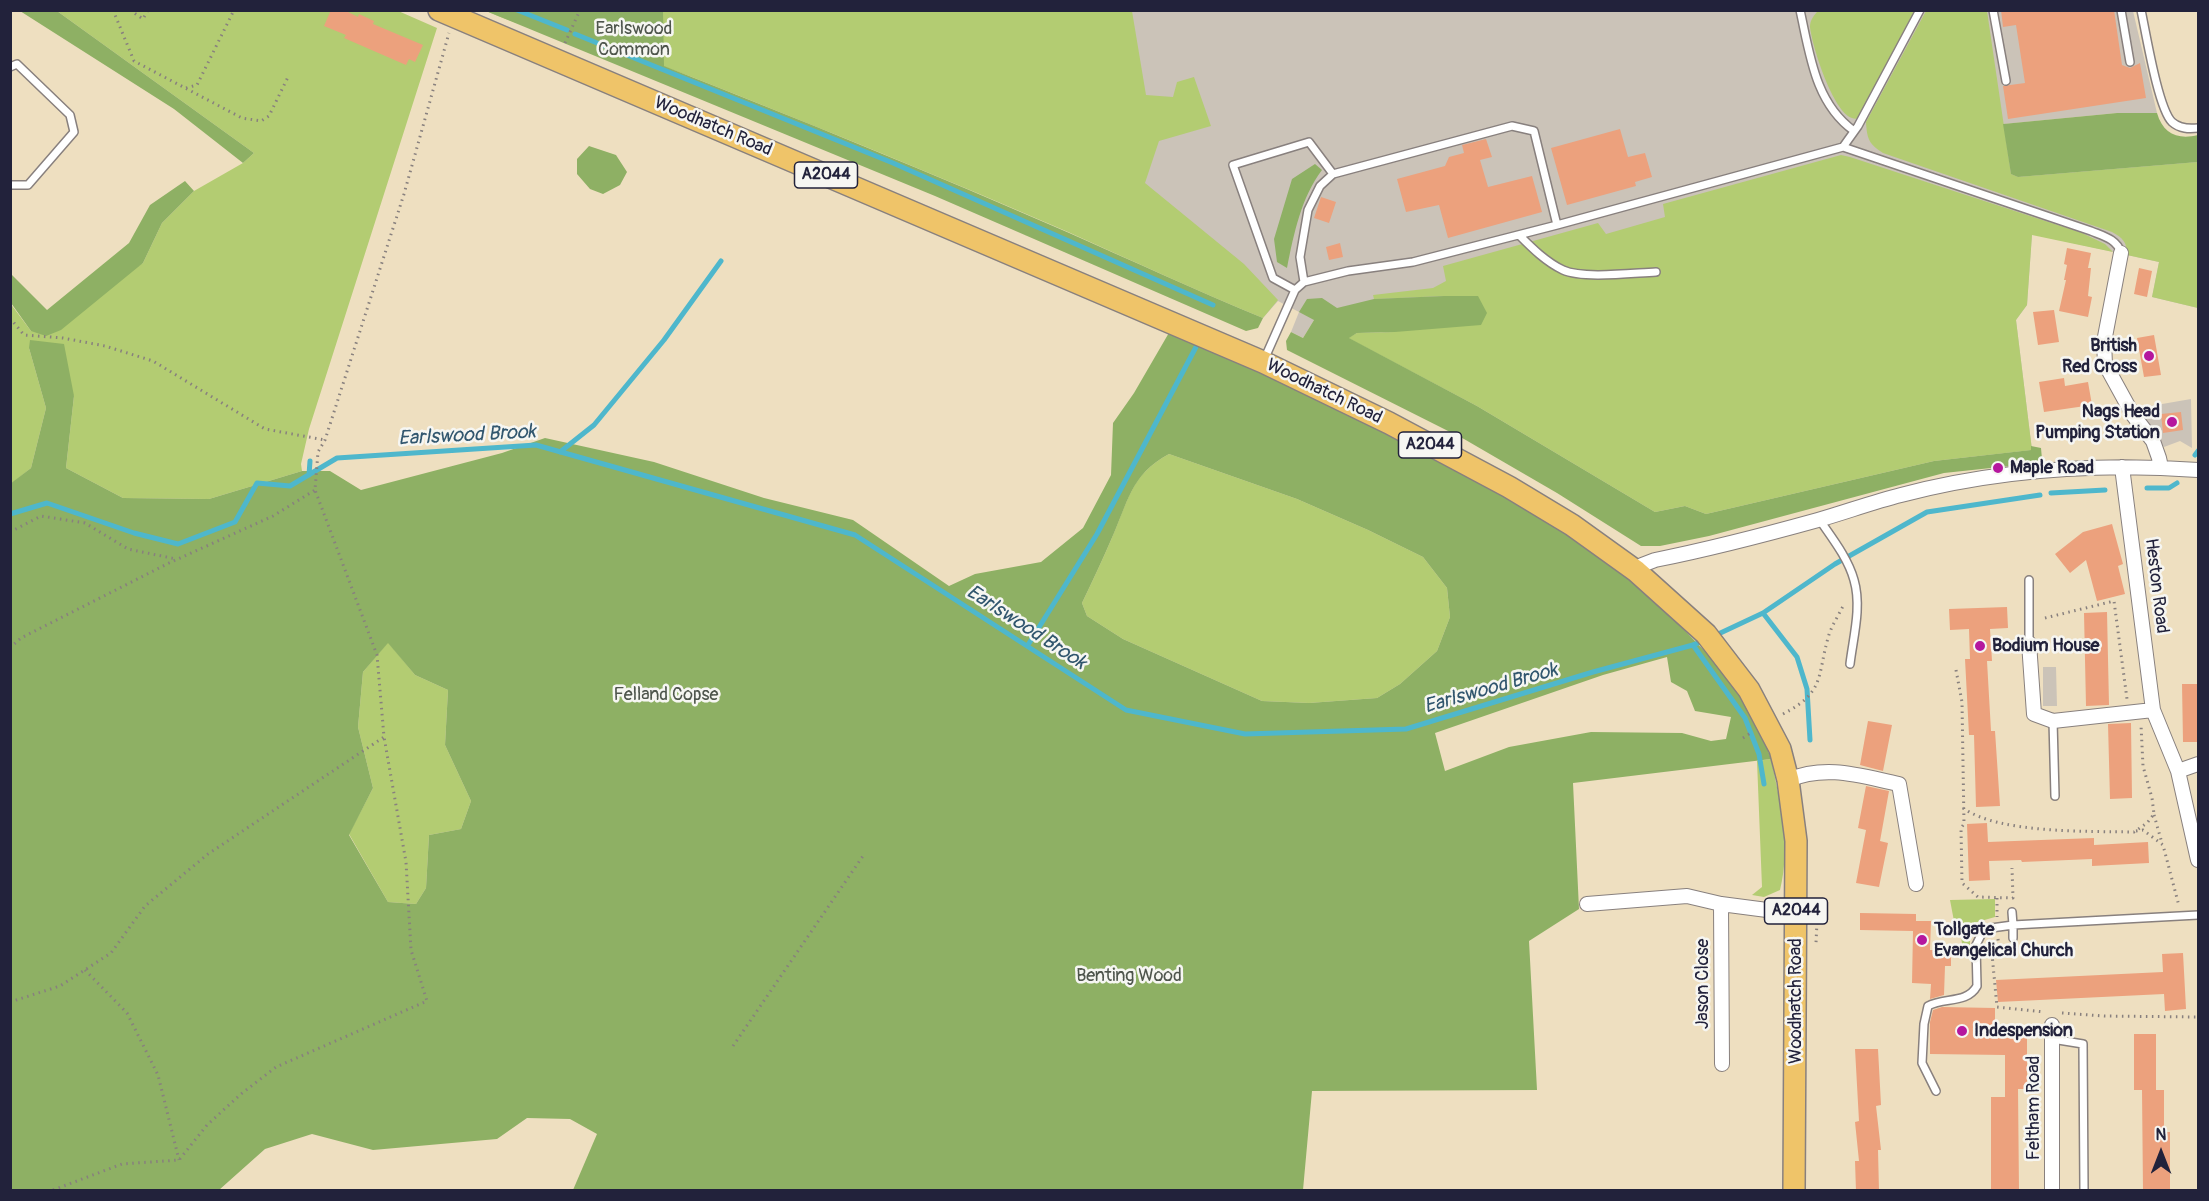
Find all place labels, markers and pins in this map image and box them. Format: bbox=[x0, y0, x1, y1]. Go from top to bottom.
place label: British Red Cross bbox=[2062, 335, 2137, 378]
marker: British Red Cross bbox=[2142, 349, 2156, 363]
place label: Nags Head Pumping Station bbox=[2035, 401, 2160, 444]
marker: Nags Head Pumping Station bbox=[2165, 415, 2179, 429]
place label: Maple Road bbox=[2010, 457, 2094, 479]
marker: Maple Road bbox=[1991, 461, 2005, 475]
place label: Bodium House bbox=[1992, 635, 2099, 657]
marker: Bodium House bbox=[1973, 639, 1987, 653]
place label: Tollgate Evangelical Church bbox=[1934, 919, 2073, 962]
marker: Tollgate Evangelical Church bbox=[1915, 933, 1929, 947]
place label: Indespension bbox=[1974, 1020, 2073, 1042]
marker: Indespension bbox=[1955, 1024, 1969, 1038]

